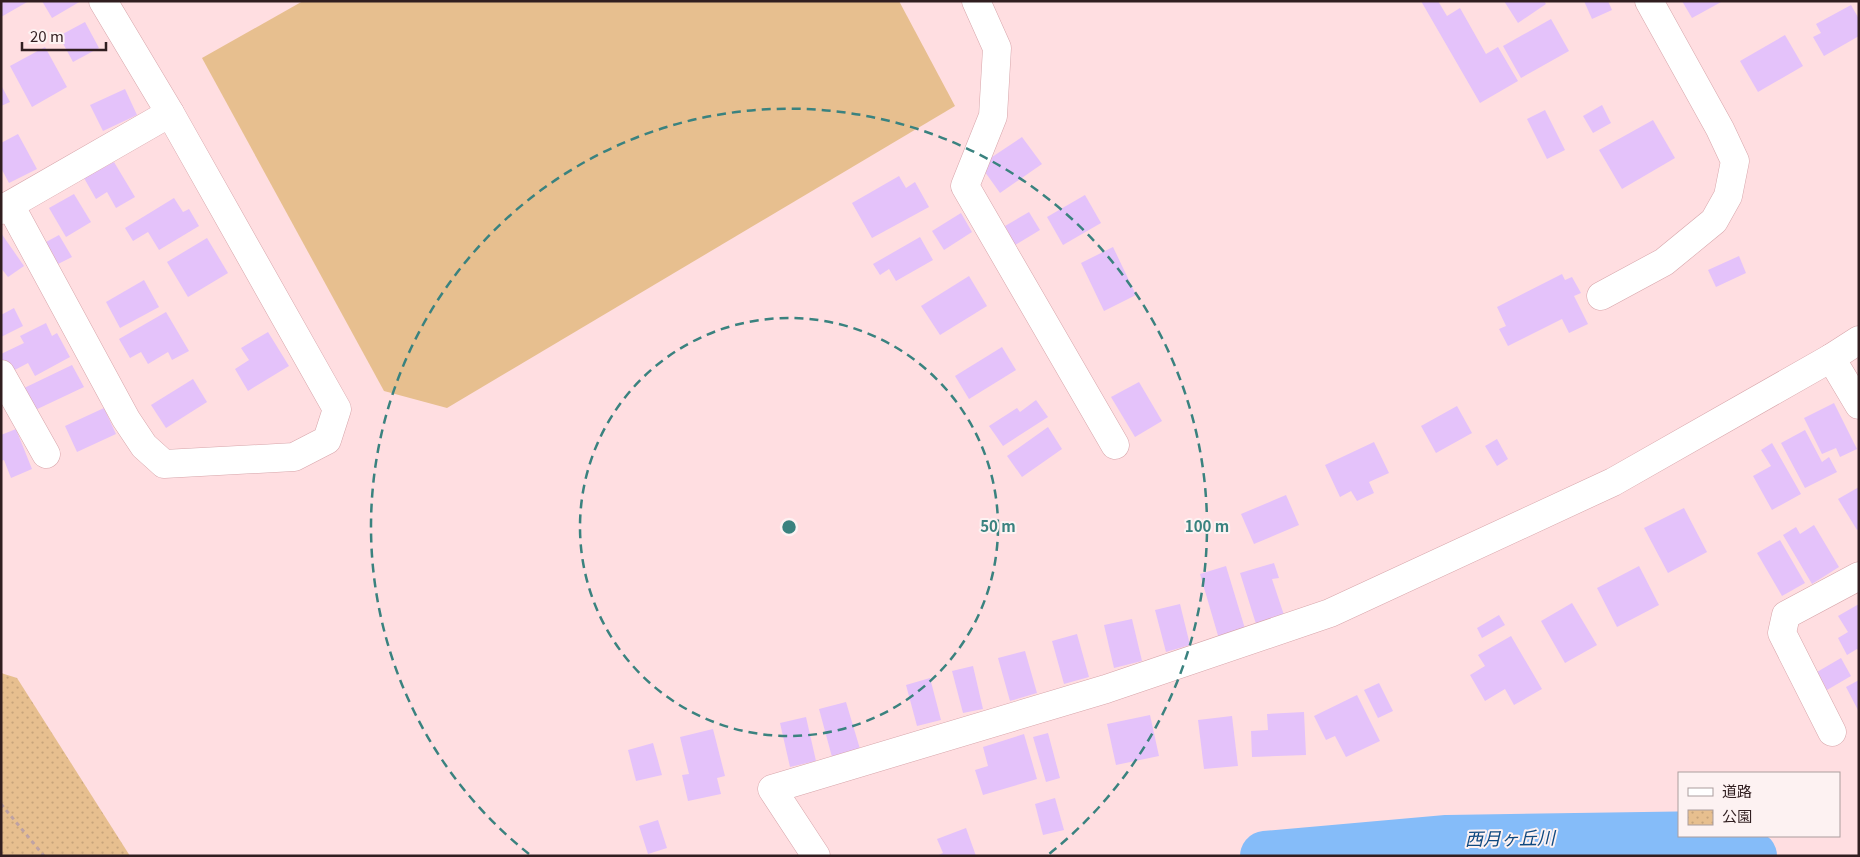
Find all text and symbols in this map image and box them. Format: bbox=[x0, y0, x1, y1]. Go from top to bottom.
scale bar bbox=[22, 20, 106, 52]
text: 20 m bbox=[30, 25, 64, 46]
text: 50 m bbox=[980, 515, 1016, 536]
text: 100 m bbox=[1185, 515, 1229, 536]
centre of rings bbox=[780, 518, 798, 536]
legend bbox=[1678, 772, 1840, 837]
text: 道路 bbox=[1722, 780, 1752, 801]
text: 公園 bbox=[1722, 805, 1752, 826]
water label: 西月ヶ丘川 bbox=[1465, 823, 1557, 851]

